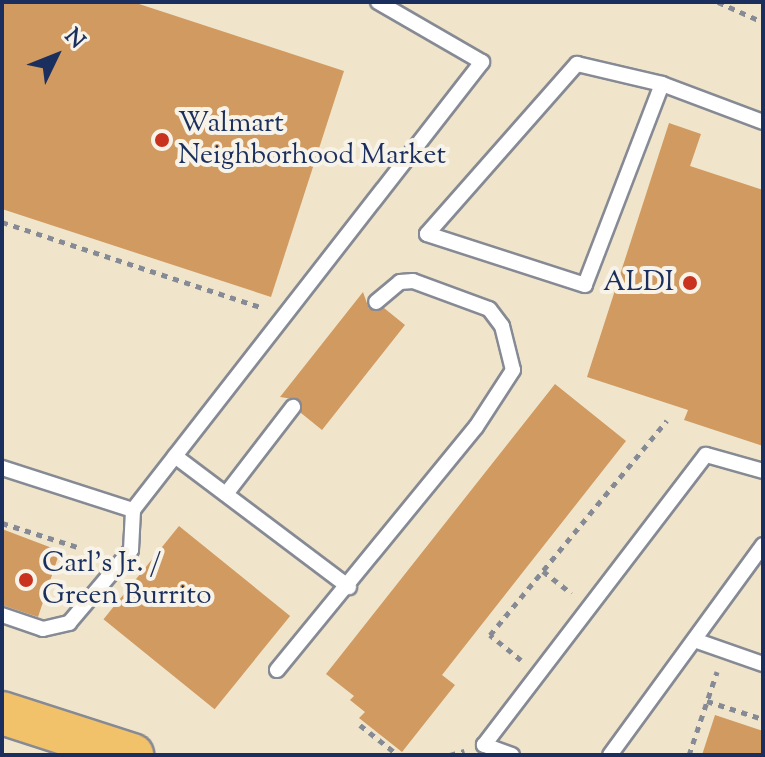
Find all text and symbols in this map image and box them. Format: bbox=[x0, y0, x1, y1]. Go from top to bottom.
north arrow bbox=[16, 16, 96, 96]
text: N bbox=[56, 22, 91, 57]
place label: Walmart Neighborhood Market bbox=[178, 107, 446, 173]
marker: Walmart Neighborhood Market bbox=[153, 131, 171, 149]
place label: ALDI bbox=[603, 266, 674, 300]
marker: ALDI bbox=[681, 274, 699, 292]
place label: Carl's Jr. / Green Burrito bbox=[42, 547, 211, 613]
marker: Carl's Jr. / Green Burrito bbox=[17, 571, 35, 589]

